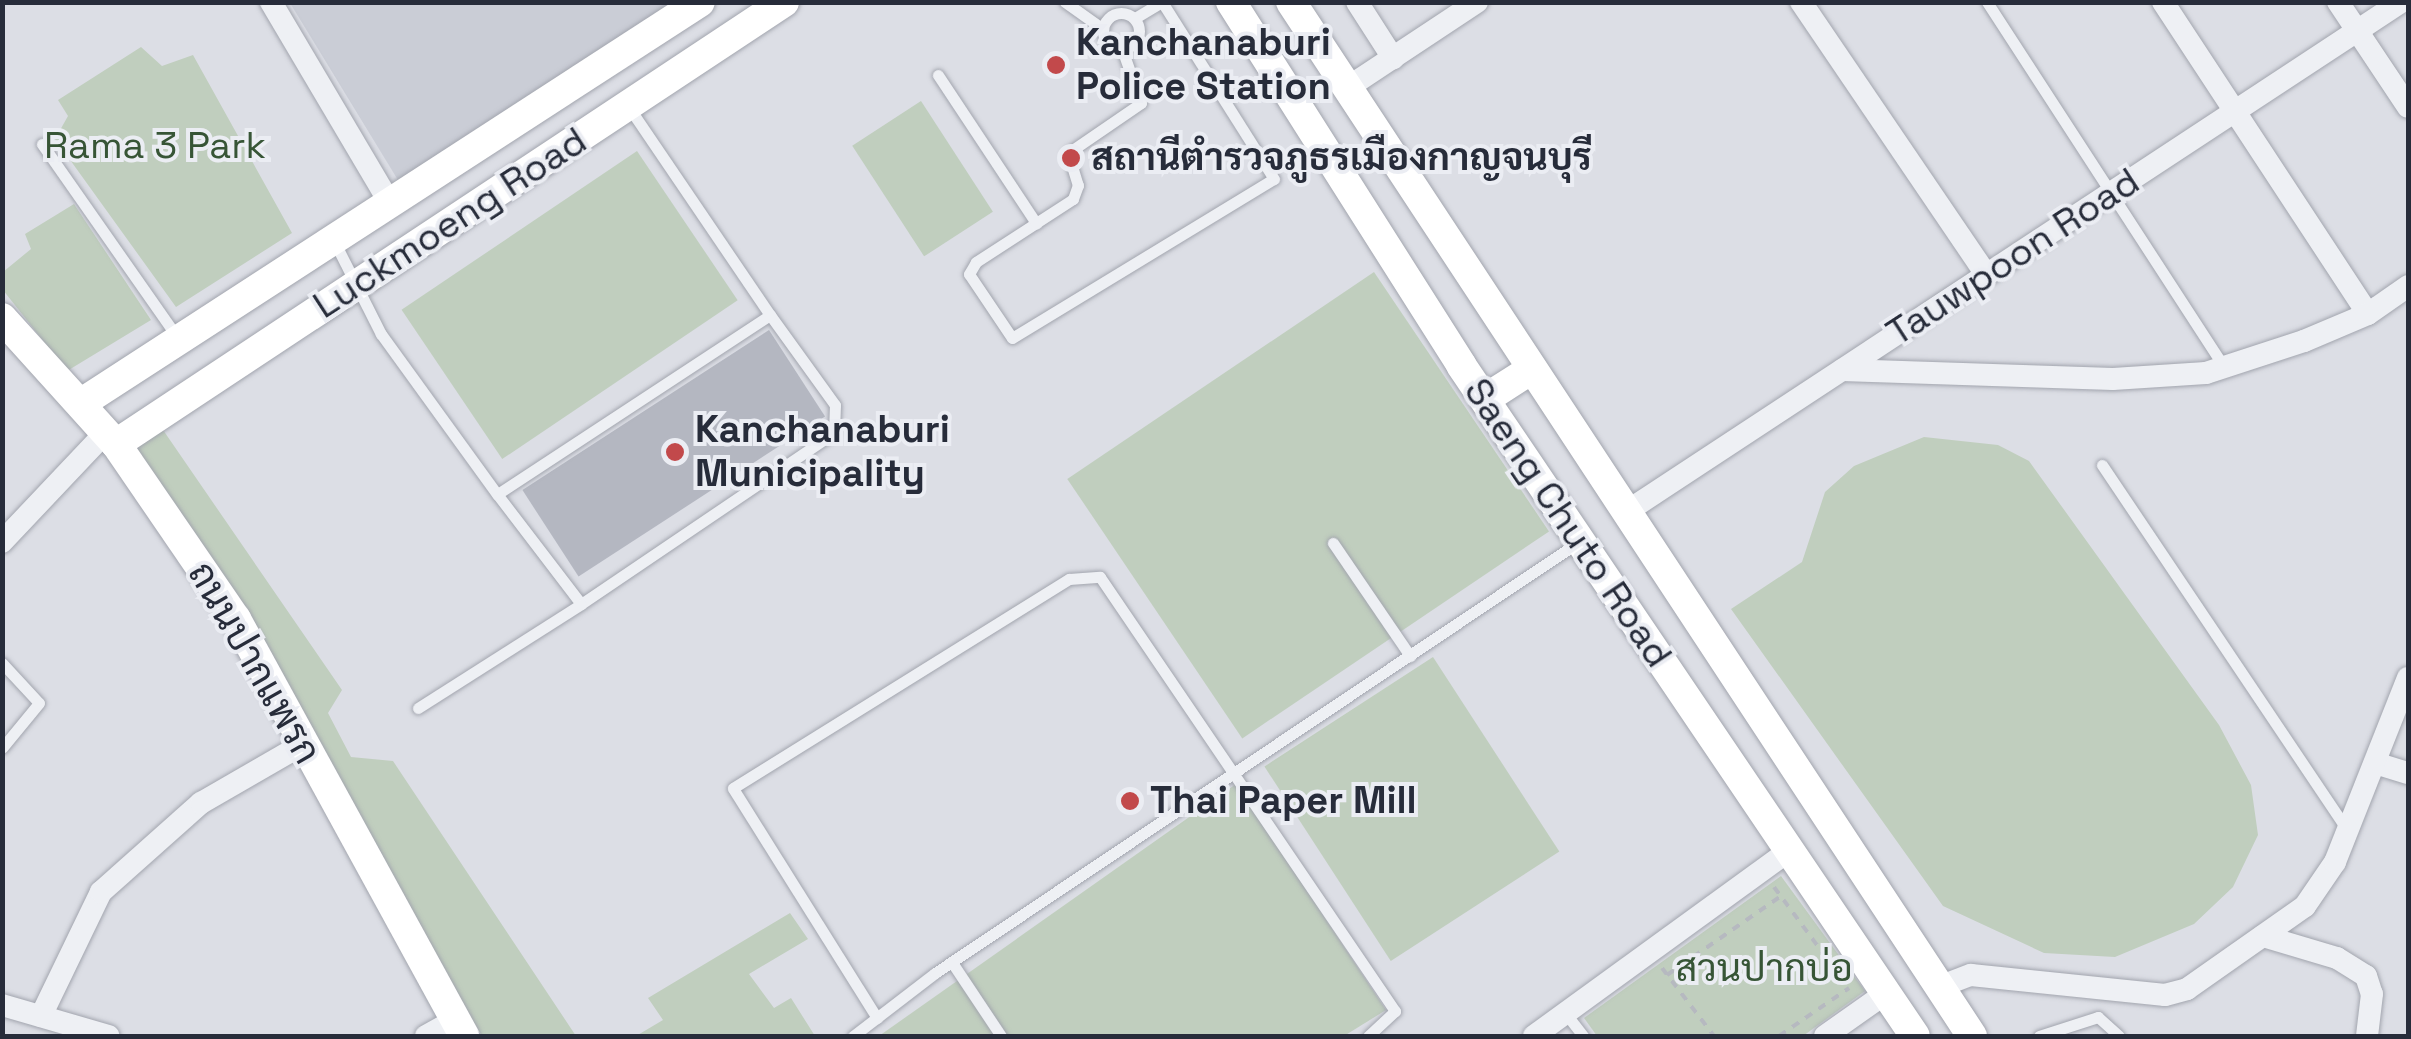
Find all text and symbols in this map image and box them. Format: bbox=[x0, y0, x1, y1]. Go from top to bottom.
place label: Kanchanaburi Police Station bbox=[1076, 20, 1331, 110]
marker: Kanchanaburi Police Station bbox=[1045, 54, 1067, 76]
street label: Luckmoeng Road bbox=[305, 118, 595, 328]
park label: Rama 3 Park bbox=[44, 123, 266, 169]
place label: สถานีตำรวจภูธรเมืองกาญจนบุรี bbox=[1091, 135, 1592, 181]
marker: สถานีตำรวจภูธรเมืองกาญจนบุรี bbox=[1060, 147, 1082, 169]
street label: Tauwpoon Road bbox=[1878, 158, 2148, 356]
street label: Saeng Chuto Road bbox=[1454, 370, 1682, 676]
place label: Kanchanaburi Municipality bbox=[695, 407, 950, 496]
marker: Kanchanaburi Municipality bbox=[664, 441, 686, 463]
street label: ถนนปากแพรก bbox=[178, 554, 330, 772]
place label: Thai Paper Mill bbox=[1150, 778, 1417, 824]
marker: Thai Paper Mill bbox=[1119, 790, 1141, 812]
park label: สวนปากบ่อ bbox=[1675, 946, 1853, 992]

